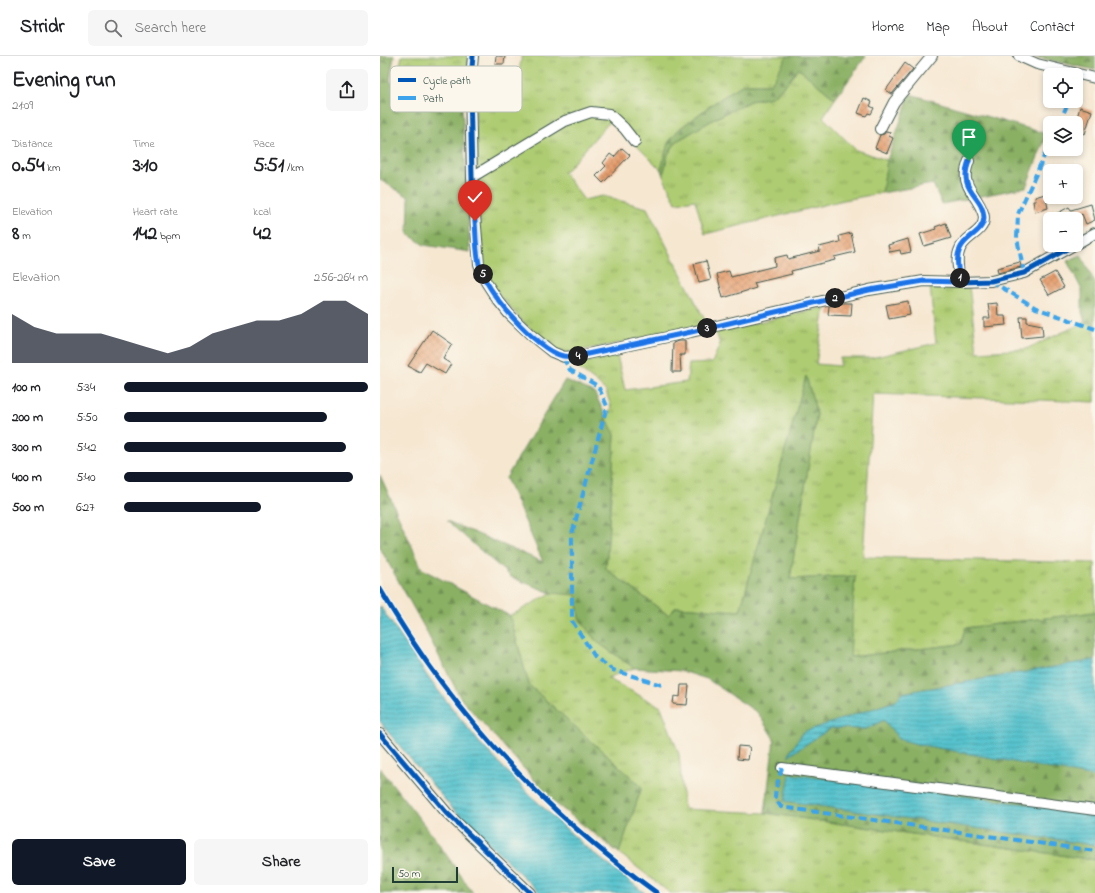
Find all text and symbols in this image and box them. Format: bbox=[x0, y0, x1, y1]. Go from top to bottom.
search box bbox=[88, 10, 368, 46]
text: Stridr bbox=[20, 14, 64, 41]
icon: search bbox=[102, 17, 124, 39]
text: Search here bbox=[134, 17, 206, 39]
text: Home bbox=[872, 17, 904, 38]
text: Map bbox=[926, 17, 950, 38]
text: About bbox=[972, 17, 1008, 38]
text: Contact bbox=[1030, 17, 1075, 38]
text: Evening run bbox=[12, 65, 116, 97]
legend bbox=[390, 66, 522, 112]
map controls bbox=[1043, 68, 1083, 252]
button: locate bbox=[1043, 68, 1083, 108]
button: share bbox=[326, 69, 368, 111]
text: Cycle path bbox=[423, 73, 471, 90]
text: Path bbox=[423, 91, 444, 107]
text: 21:09 bbox=[12, 96, 33, 115]
button: layers bbox=[1043, 116, 1083, 156]
pin bbox=[952, 120, 986, 161]
icon: arrive bbox=[958, 126, 980, 148]
text: Distance bbox=[12, 136, 53, 152]
text: Time bbox=[133, 136, 154, 152]
text: Pace bbox=[253, 136, 275, 152]
text: 0.54 bbox=[12, 152, 44, 181]
text: 3:10 bbox=[133, 152, 158, 181]
text: 5:51 bbox=[253, 152, 284, 181]
text: km bbox=[44, 160, 61, 176]
text: /km bbox=[284, 160, 304, 176]
button: + bbox=[1043, 164, 1083, 204]
pin bbox=[458, 180, 492, 221]
icon: check bbox=[464, 186, 486, 208]
text: Elevation bbox=[12, 204, 52, 220]
text: Heart rate bbox=[133, 204, 178, 220]
text: kcal bbox=[253, 204, 271, 220]
button: − bbox=[1043, 212, 1083, 252]
text: 8 bbox=[12, 220, 20, 249]
text: 142 bbox=[133, 220, 157, 249]
text: 42 bbox=[253, 220, 272, 249]
text: m bbox=[20, 228, 31, 244]
text: bpm bbox=[157, 228, 180, 244]
pin: 5 bbox=[473, 264, 493, 284]
text: 5 bbox=[480, 266, 486, 282]
text: Elevation bbox=[12, 268, 60, 287]
text: 256–264 m bbox=[314, 268, 368, 287]
pin: 1 bbox=[950, 268, 970, 288]
text: 1 bbox=[958, 270, 962, 286]
pin: 2 bbox=[825, 288, 845, 308]
text: 2 bbox=[832, 290, 838, 306]
pin: 3 bbox=[697, 318, 717, 338]
text: 3 bbox=[705, 320, 709, 336]
pin: 4 bbox=[568, 346, 588, 366]
text: 4 bbox=[576, 348, 580, 364]
text: 100 m bbox=[12, 378, 41, 397]
text: 5:34 bbox=[76, 378, 95, 397]
text: 200 m bbox=[12, 408, 43, 427]
text: 5:50 bbox=[76, 408, 98, 427]
text: 300 m bbox=[12, 438, 42, 457]
text: 5:42 bbox=[76, 438, 96, 457]
text: 400 m bbox=[12, 468, 42, 487]
text: 5:40 bbox=[76, 468, 96, 487]
text: 500 m bbox=[12, 498, 44, 517]
text: 6:27 bbox=[76, 498, 95, 517]
button: Save bbox=[12, 839, 186, 885]
button: Share bbox=[194, 839, 368, 885]
scale bar bbox=[392, 865, 458, 884]
text: 50 m bbox=[398, 866, 420, 882]

